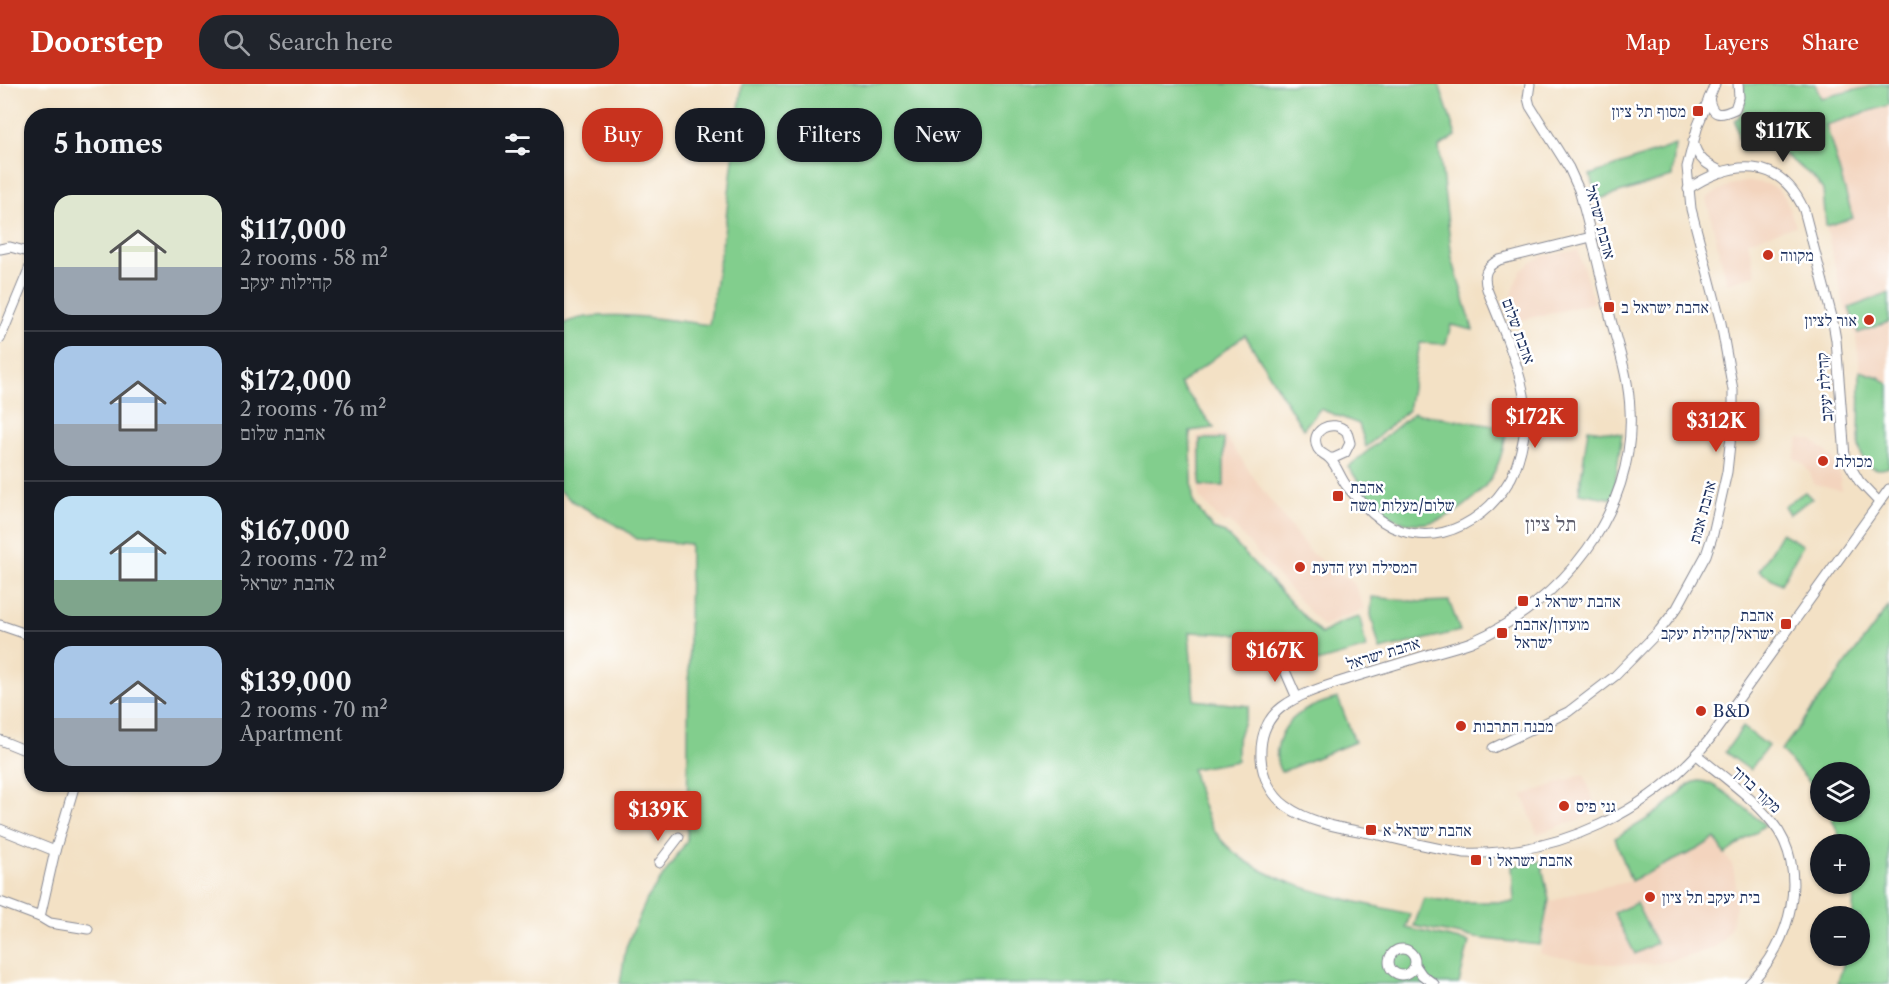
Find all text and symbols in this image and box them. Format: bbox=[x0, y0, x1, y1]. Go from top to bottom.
search box bbox=[199, 15, 619, 69]
text: Doorstep bbox=[30, 25, 163, 59]
icon: search bbox=[220, 26, 253, 59]
text: Search here bbox=[268, 29, 393, 56]
text: Map bbox=[1626, 30, 1671, 55]
text: Layers bbox=[1704, 30, 1769, 55]
text: Share bbox=[1802, 30, 1859, 55]
place label: מסוף תל ציון bbox=[1612, 101, 1686, 121]
marker: מסוף תל ציון bbox=[1691, 104, 1705, 118]
chip: Buy bbox=[582, 108, 663, 162]
chip: Rent bbox=[675, 108, 765, 162]
chip: Filters bbox=[777, 108, 882, 162]
chip: New bbox=[894, 108, 982, 162]
pin: $117K bbox=[1741, 112, 1825, 163]
text: $117K bbox=[1755, 119, 1811, 143]
text: 5 homes bbox=[54, 128, 163, 160]
icon: filters bbox=[501, 128, 534, 161]
street label: אהבת ישראל bbox=[1581, 183, 1621, 261]
text: $117,000 bbox=[240, 214, 347, 246]
icon: home bbox=[102, 219, 174, 291]
place label: מקווה bbox=[1780, 245, 1814, 265]
text: 2 rooms · 58 m² bbox=[240, 246, 388, 270]
marker: מקווה bbox=[1761, 248, 1775, 262]
text: קהילות יעקב bbox=[240, 270, 332, 294]
street label: אהבת שלום bbox=[1498, 295, 1540, 367]
place label: אהבת ישראל ב bbox=[1621, 297, 1709, 317]
marker: אהבת ישראל ב bbox=[1602, 300, 1616, 314]
place label: אור לציון bbox=[1805, 310, 1857, 330]
marker: אור לציון bbox=[1862, 313, 1876, 327]
street label: קהילת יעקב bbox=[1812, 352, 1836, 422]
text: $172,000 bbox=[240, 365, 352, 397]
icon: home bbox=[102, 370, 174, 442]
text: 2 rooms · 76 m² bbox=[240, 397, 386, 421]
pin: $172K bbox=[1493, 398, 1577, 449]
pin: $312K bbox=[1674, 402, 1758, 453]
text: $172K bbox=[1506, 405, 1564, 429]
text: $312K bbox=[1686, 409, 1746, 433]
text: אהבת שלום bbox=[240, 421, 326, 445]
place label: מכולת bbox=[1835, 451, 1872, 471]
marker: מכולת bbox=[1816, 454, 1830, 468]
place label: אהבת שלום/מעלות משה bbox=[1350, 477, 1455, 515]
street label: אהבת אמת bbox=[1684, 478, 1720, 546]
marker: אהבת שלום/מעלות משה bbox=[1331, 489, 1345, 503]
district label: תל ציון bbox=[1525, 512, 1577, 536]
text: $167,000 bbox=[240, 515, 350, 547]
icon: home bbox=[102, 520, 174, 592]
text: 2 rooms · 72 m² bbox=[240, 547, 387, 571]
place label: המסילה ועץ הדעת bbox=[1312, 557, 1418, 577]
marker: המסילה ועץ הדעת bbox=[1293, 560, 1307, 574]
text: אהבת ישראל bbox=[240, 571, 335, 595]
place label: אהבת ישראל ג bbox=[1535, 591, 1621, 611]
marker: אהבת ישראל ג bbox=[1516, 594, 1530, 608]
place label: אהבת ישראל/קהילת יעקב bbox=[1661, 605, 1774, 643]
place label: מועדון/אהבת ישראל bbox=[1514, 614, 1589, 652]
marker: אהבת ישראל/קהילת יעקב bbox=[1779, 617, 1793, 631]
marker: מועדון/אהבת ישראל bbox=[1495, 626, 1509, 640]
pin: $167K bbox=[1233, 632, 1317, 683]
street label: אהבת ישראל bbox=[1344, 632, 1422, 674]
text: $167K bbox=[1246, 639, 1304, 663]
text: $139,000 bbox=[240, 666, 352, 698]
icon: home bbox=[102, 670, 174, 742]
text: 2 rooms · 70 m² bbox=[240, 698, 388, 722]
place label: B&D bbox=[1713, 701, 1750, 721]
marker: B&D bbox=[1694, 704, 1708, 718]
place label: מבנה התרבות bbox=[1473, 716, 1554, 736]
marker: מבנה התרבות bbox=[1454, 719, 1468, 733]
text: Apartment bbox=[240, 722, 343, 746]
street label: מקור ברוך bbox=[1728, 761, 1786, 817]
map controls bbox=[1810, 762, 1870, 966]
button: layers bbox=[1810, 762, 1870, 822]
pin: $139K bbox=[616, 791, 700, 842]
place label: גני פיס bbox=[1576, 796, 1616, 816]
text: $139K bbox=[628, 798, 688, 822]
marker: גני פיס bbox=[1557, 799, 1571, 813]
place label: אהבת ישראל א bbox=[1383, 820, 1472, 840]
marker: אהבת ישראל א bbox=[1364, 823, 1378, 837]
button: + bbox=[1810, 834, 1870, 894]
place label: אהבת ישראל ו bbox=[1488, 850, 1573, 870]
marker: אהבת ישראל ו bbox=[1469, 853, 1483, 867]
place label: בית יעקב תל ציון bbox=[1662, 887, 1761, 907]
marker: בית יעקב תל ציון bbox=[1643, 890, 1657, 904]
button: − bbox=[1810, 906, 1870, 966]

